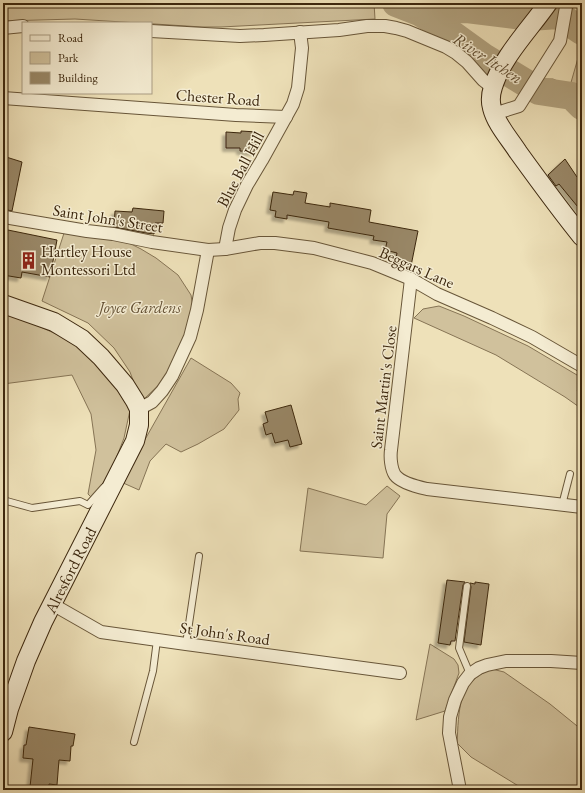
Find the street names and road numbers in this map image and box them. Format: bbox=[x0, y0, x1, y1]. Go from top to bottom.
street label: Chester Road bbox=[175, 84, 262, 111]
street label: Blue Ball Hill bbox=[212, 128, 269, 211]
street label: Saint John's Street bbox=[51, 199, 164, 238]
street label: Beggars Lane bbox=[376, 242, 458, 293]
street label: Saint Martin's Close bbox=[366, 324, 401, 450]
street label: Alresford Road bbox=[39, 523, 102, 618]
street label: St John's Road bbox=[179, 617, 272, 650]

